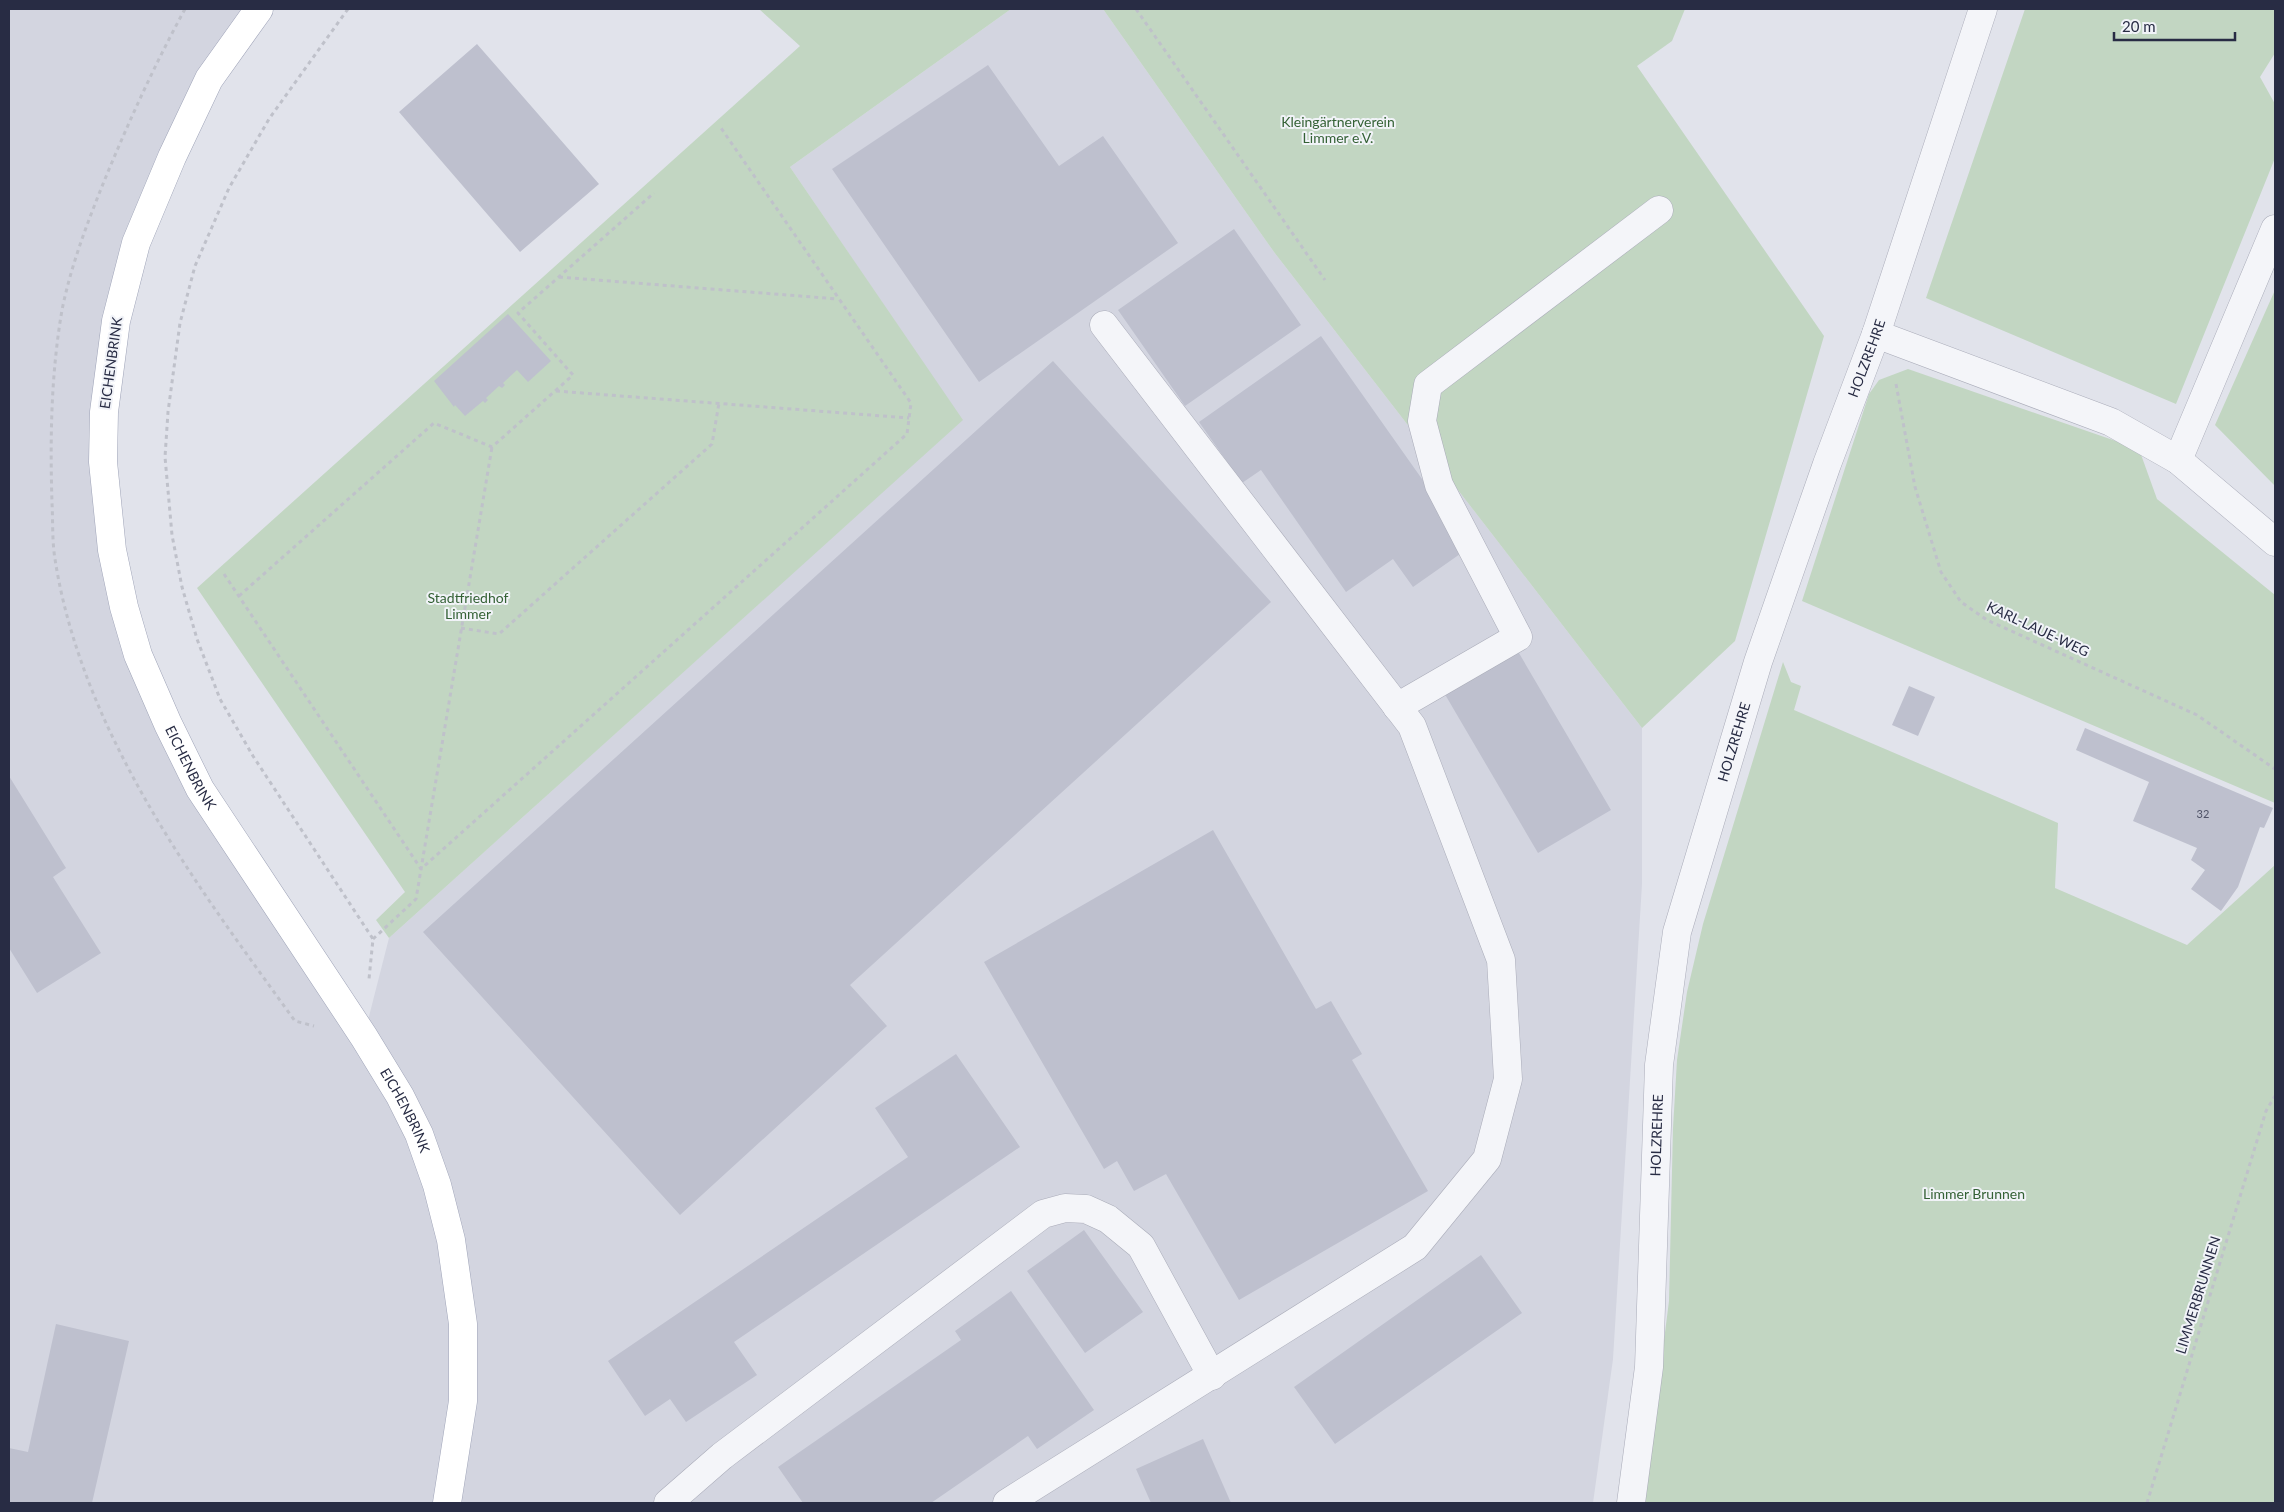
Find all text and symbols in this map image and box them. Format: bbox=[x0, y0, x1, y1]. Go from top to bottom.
scale bar bbox=[2114, 10, 2235, 42]
text: 20 m bbox=[2122, 17, 2156, 35]
park label: Kleingärtnerverein Limmer e.V. bbox=[1281, 113, 1395, 146]
street label: EICHENBRINK bbox=[96, 315, 125, 410]
street label: HOLZREHRE bbox=[1844, 317, 1888, 400]
park label: Stadtfriedhof Limmer bbox=[428, 589, 509, 622]
street label: KARL-LAUE-WEG bbox=[1984, 597, 2092, 660]
street label: HOLZREHRE bbox=[1714, 700, 1753, 784]
street label: EICHENBRINK bbox=[162, 723, 221, 813]
house number: 32 bbox=[2197, 807, 2209, 820]
street label: EICHENBRINK bbox=[377, 1065, 434, 1155]
street label: HOLZREHRE bbox=[1646, 1094, 1666, 1177]
park label: Limmer Brunnen bbox=[1923, 1185, 2025, 1202]
street label: LIMMERBRUNNEN bbox=[2172, 1234, 2224, 1356]

